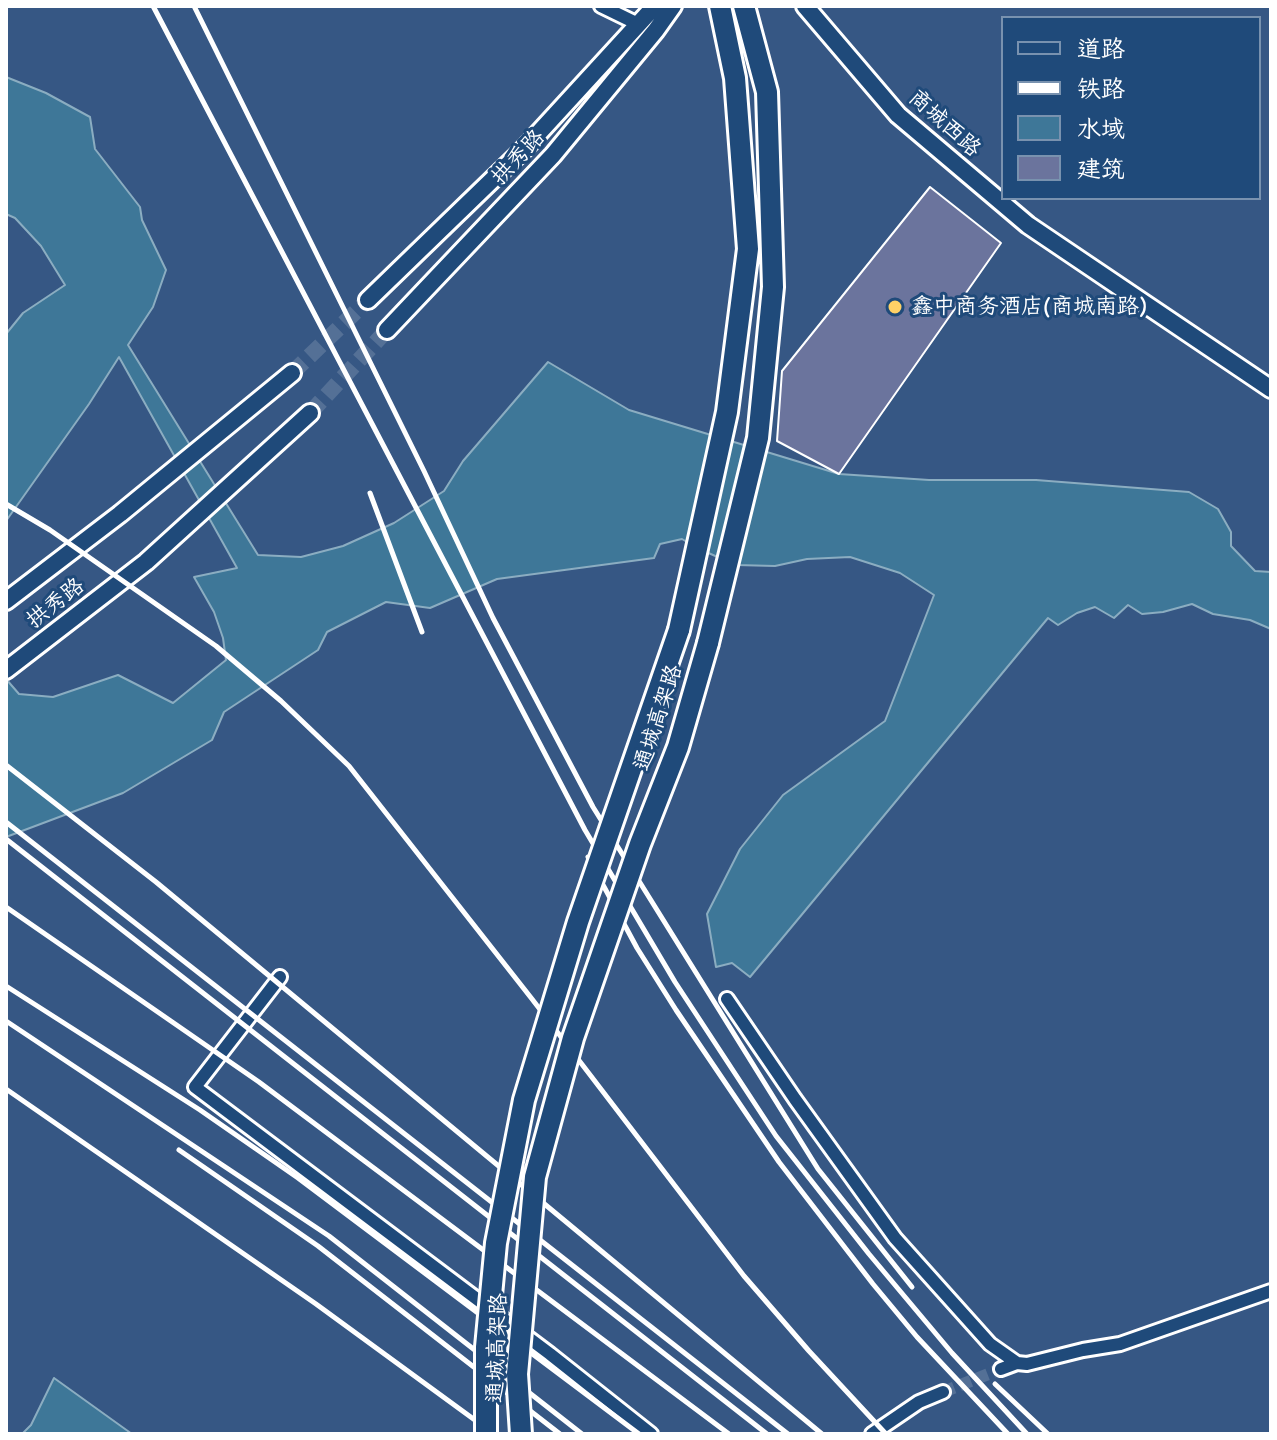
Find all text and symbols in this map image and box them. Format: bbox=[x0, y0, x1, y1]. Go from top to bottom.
legend bbox=[1001, 16, 1261, 200]
text: 道路 bbox=[1077, 35, 1125, 64]
text: 铁路 bbox=[1077, 75, 1125, 104]
street label: 商城西路 bbox=[902, 85, 986, 163]
text: 水域 bbox=[1077, 115, 1125, 144]
street label: 拱秀路 bbox=[487, 125, 551, 191]
text: 建筑 bbox=[1077, 155, 1125, 184]
place label: 鑫中商务酒店(商城南路) bbox=[911, 294, 1147, 320]
marker: 鑫中商务酒店(商城南路) bbox=[886, 298, 904, 316]
street label: 拱秀路 bbox=[22, 573, 90, 635]
street label: 通城高架路 bbox=[629, 662, 689, 774]
street label: 通城高架路 bbox=[483, 1293, 513, 1403]

